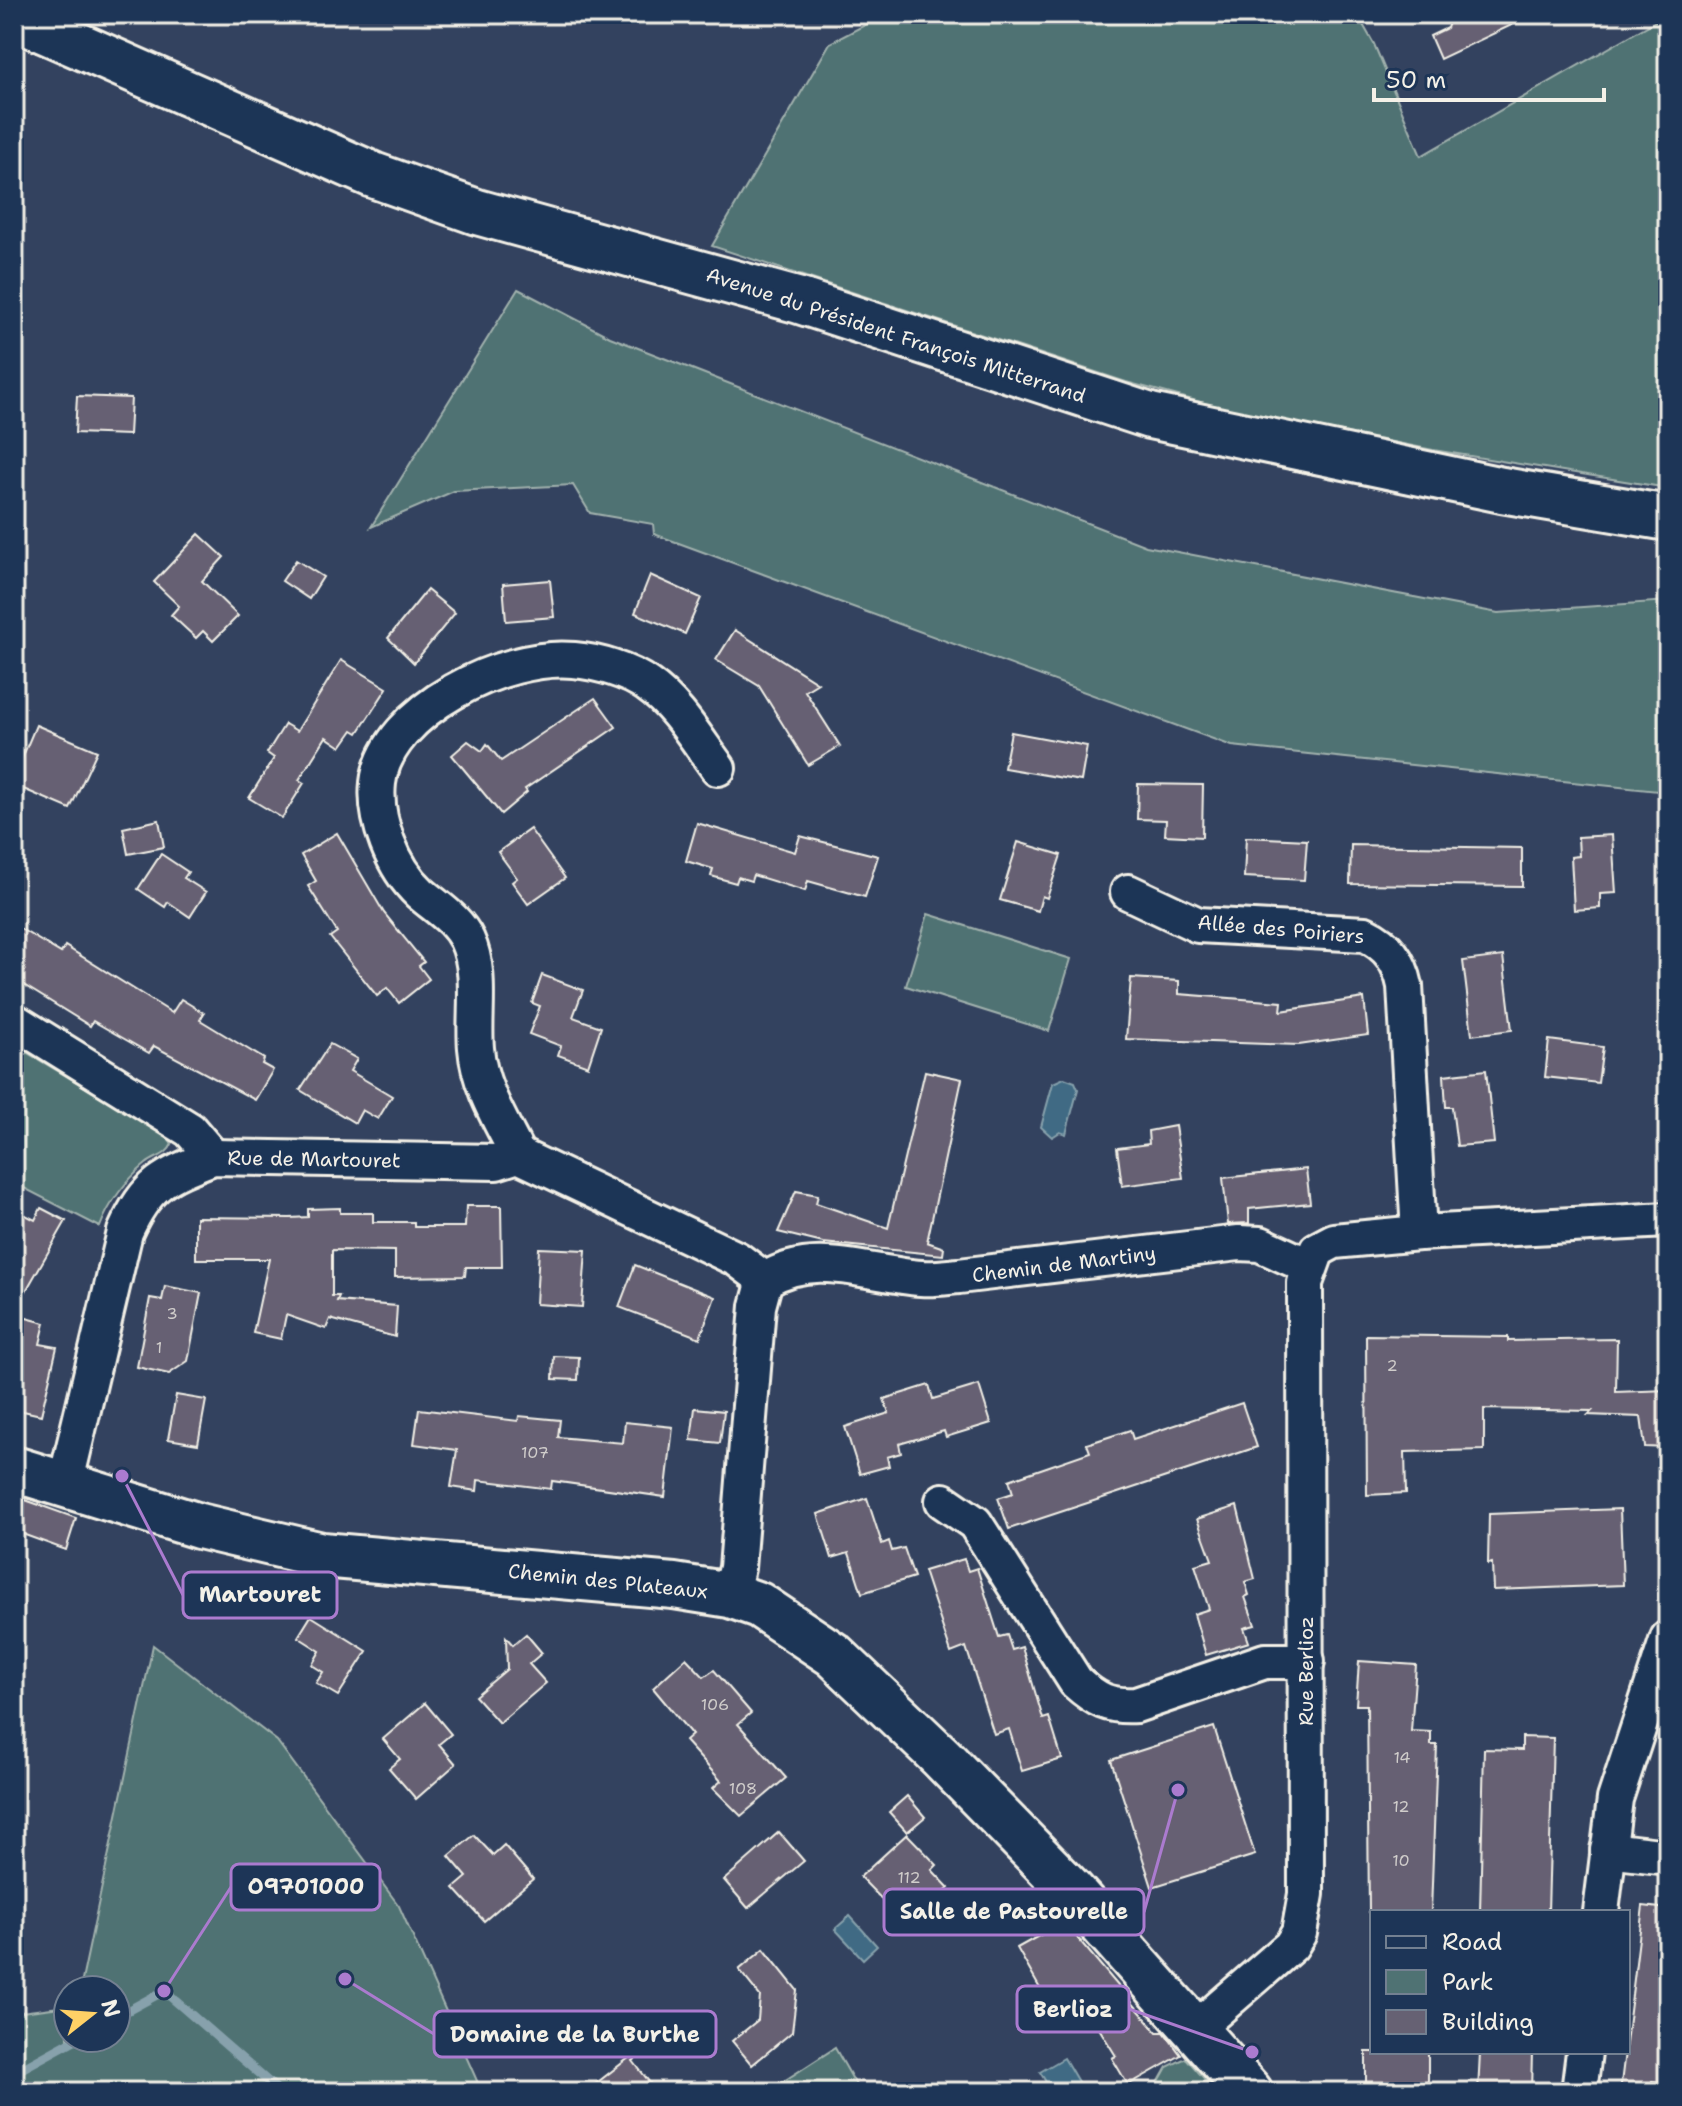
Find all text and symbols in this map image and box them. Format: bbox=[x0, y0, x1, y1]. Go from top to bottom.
scale bar bbox=[1374, 52, 1604, 102]
text: 50 m bbox=[1386, 64, 1446, 96]
street label: Avenue du Président François Mitterrand bbox=[703, 261, 1089, 409]
street label: Allée des Poiriers bbox=[1196, 909, 1366, 949]
street label: Rue de Martouret bbox=[227, 1144, 401, 1174]
street label: Chemin de Martiny bbox=[971, 1240, 1157, 1288]
house number: 3 bbox=[166, 1303, 178, 1324]
house number: 1 bbox=[156, 1337, 162, 1358]
house number: 2 bbox=[1386, 1355, 1398, 1376]
house number: 107 bbox=[521, 1442, 549, 1463]
street label: Chemin des Plateaux bbox=[507, 1558, 709, 1604]
callout: Martouret bbox=[183, 1572, 337, 1618]
text: Martouret bbox=[199, 1580, 321, 1609]
street label: Rue Berlioz bbox=[1293, 1616, 1319, 1726]
house number: 106 bbox=[701, 1694, 729, 1715]
house number: 14 bbox=[1393, 1747, 1411, 1768]
house number: 108 bbox=[729, 1778, 757, 1799]
house number: 12 bbox=[1392, 1796, 1410, 1817]
house number: 10 bbox=[1392, 1850, 1410, 1871]
callout: O9701000 bbox=[231, 1864, 380, 1910]
house number: 112 bbox=[897, 1867, 921, 1888]
text: O9701000 bbox=[248, 1872, 364, 1901]
callout: Salle de Pastourelle bbox=[884, 1889, 1144, 1935]
text: Salle de Pastourelle bbox=[900, 1897, 1128, 1926]
legend bbox=[1370, 1910, 1630, 2054]
text: Road bbox=[1442, 1926, 1502, 1958]
text: Park bbox=[1442, 1966, 1494, 1998]
north arrow bbox=[52, 1974, 132, 2054]
callout: Berlioz bbox=[1017, 1986, 1129, 2032]
text: Berlioz bbox=[1033, 1995, 1113, 2024]
text: N bbox=[94, 1996, 127, 2021]
text: Building bbox=[1442, 2006, 1534, 2038]
callout: Domaine de la Burthe bbox=[434, 2011, 716, 2057]
text: Domaine de la Burthe bbox=[450, 2020, 700, 2049]

